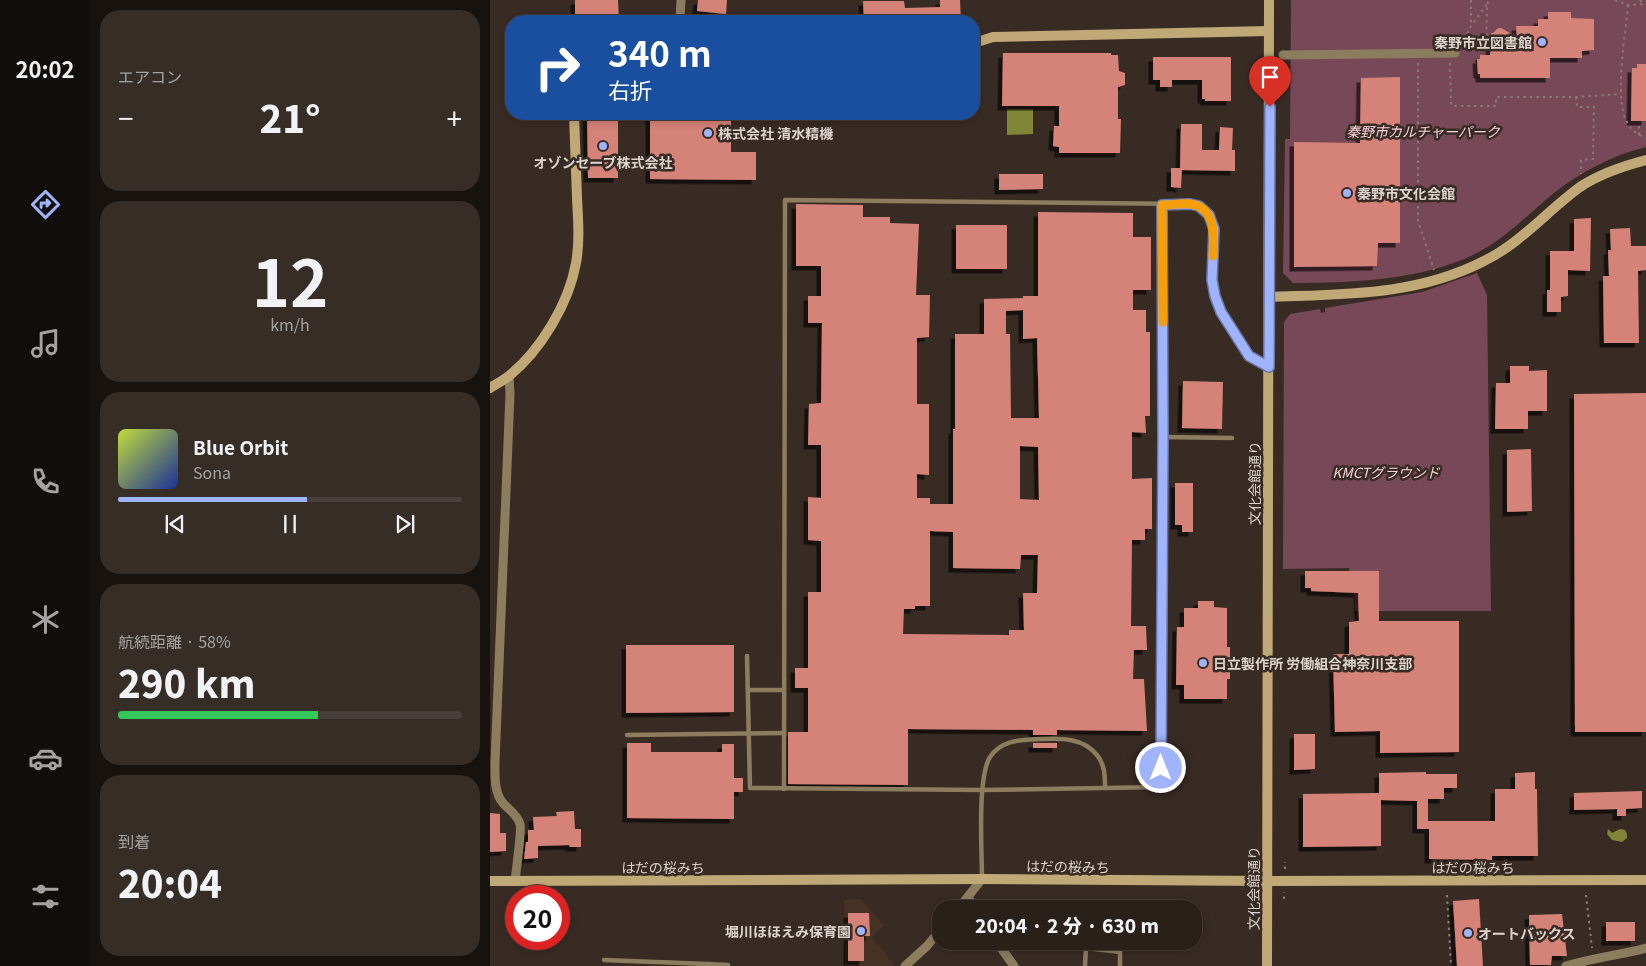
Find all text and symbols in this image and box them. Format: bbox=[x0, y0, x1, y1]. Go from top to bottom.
text: 340 m bbox=[608, 26, 712, 77]
place label: 秦野市立図書館 bbox=[1434, 32, 1532, 52]
icon: right bbox=[525, 35, 590, 100]
marker: 秦野市立図書館 bbox=[1536, 36, 1548, 48]
text: 20:02 bbox=[15, 52, 75, 84]
pin bbox=[1249, 56, 1291, 107]
icon: arrive bbox=[1256, 63, 1284, 91]
text: エアコン bbox=[118, 64, 182, 88]
text: 右折 bbox=[608, 73, 652, 105]
text: 21° bbox=[259, 89, 321, 144]
text: − bbox=[118, 97, 134, 137]
text: + bbox=[446, 97, 462, 137]
park label: 秦野市カルチャーパーク bbox=[1346, 121, 1501, 141]
place label: 株式会社 清水精機 bbox=[718, 123, 833, 143]
marker: 株式会社 清水精機 bbox=[702, 127, 714, 139]
marker: オゾンセーブ株式会社 bbox=[597, 140, 609, 152]
place label: オゾンセーブ株式会社 bbox=[533, 152, 673, 172]
place label: 秦野市文化会館 bbox=[1357, 183, 1455, 203]
icon: directions bbox=[28, 187, 63, 222]
marker: 秦野市文化会館 bbox=[1341, 187, 1353, 199]
text: 12 bbox=[252, 232, 328, 326]
text: km/h bbox=[270, 312, 310, 336]
icon: music bbox=[28, 326, 63, 361]
text: Blue Orbit bbox=[193, 433, 288, 460]
street label: 文化会館通り bbox=[1244, 441, 1264, 525]
text: Sona bbox=[193, 460, 231, 484]
park label: KMCTグラウンド bbox=[1332, 462, 1441, 482]
icon: phone bbox=[28, 464, 63, 499]
icon: previous bbox=[161, 510, 189, 538]
icon: pause bbox=[276, 510, 304, 538]
icon: next bbox=[391, 510, 419, 538]
icon: climate bbox=[28, 602, 63, 637]
text: 航続距離 · 58% bbox=[118, 629, 231, 653]
place label: 日立製作所 労働組合神奈川支部 bbox=[1213, 653, 1412, 673]
text: 290 km bbox=[118, 654, 256, 709]
marker: 日立製作所 労働組合神奈川支部 bbox=[1197, 657, 1209, 669]
icon: car bbox=[28, 741, 63, 776]
position arrow bbox=[1134, 741, 1186, 793]
text: 到着 bbox=[118, 829, 150, 853]
street label: 文化会館通り bbox=[1243, 846, 1263, 930]
text: 20:04 bbox=[118, 854, 222, 909]
street label: はだの桜みち bbox=[1026, 855, 1110, 877]
street label: はだの桜みち bbox=[621, 857, 705, 877]
street label: はだの桜みち bbox=[1431, 857, 1515, 877]
icon: filters bbox=[28, 879, 63, 914]
speed limit sign: 20 bbox=[505, 885, 570, 950]
text: 20:04 · 2 分 · 630 m bbox=[975, 911, 1159, 938]
place label: 堀川ほほえみ保育園 bbox=[725, 921, 851, 941]
place label: オートバックス bbox=[1478, 923, 1576, 943]
marker: 堀川ほほえみ保育園 bbox=[855, 925, 867, 937]
marker: オートバックス bbox=[1462, 927, 1474, 939]

